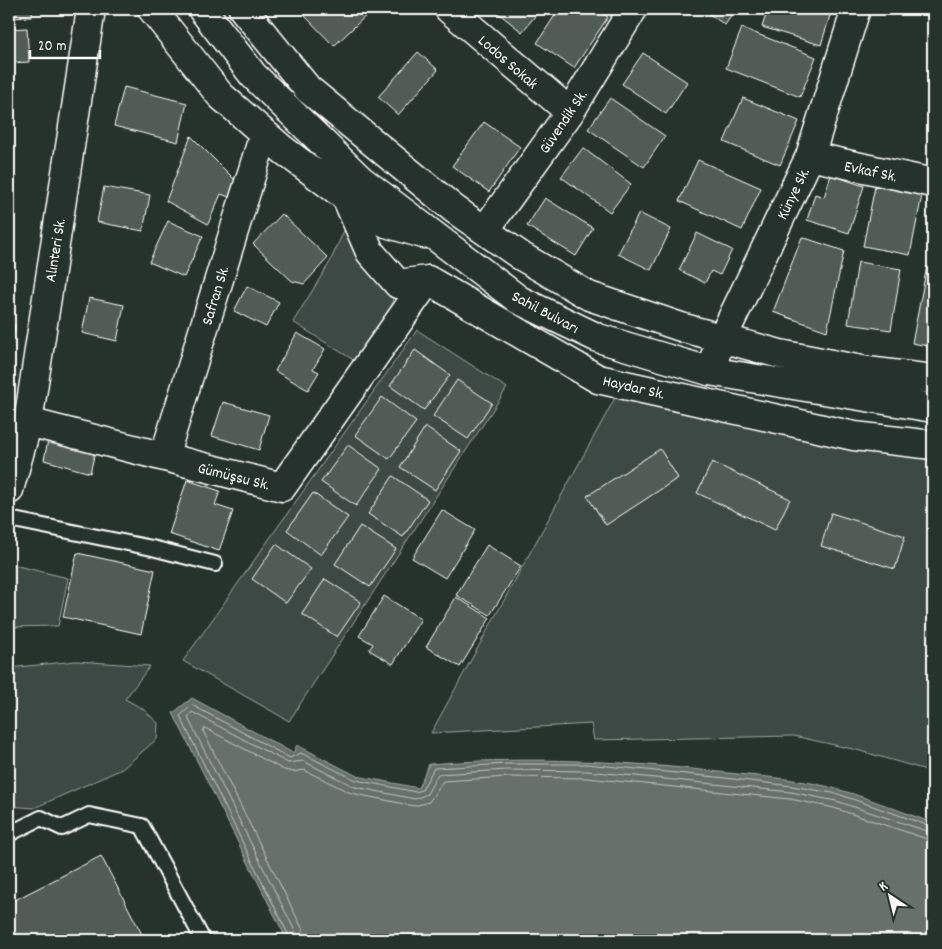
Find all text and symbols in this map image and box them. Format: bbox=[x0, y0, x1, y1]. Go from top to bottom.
scale bar bbox=[30, 28, 100, 60]
street label: Lodos Sokak bbox=[472, 30, 543, 96]
text: 20 m bbox=[38, 36, 66, 58]
street label: Güvendik Sk. bbox=[534, 86, 594, 159]
street label: Evkaf Sk. bbox=[842, 156, 899, 189]
street label: Künye Sk. bbox=[772, 164, 817, 224]
street label: Alınteri Sk. bbox=[40, 217, 73, 284]
street label: Safran Sk. bbox=[196, 263, 236, 328]
street label: Sahil Bulvarı bbox=[507, 286, 583, 341]
street label: Haydar Sk. bbox=[600, 370, 667, 407]
street label: Gümüşsu Sk. bbox=[195, 457, 272, 497]
north arrow bbox=[864, 872, 914, 922]
text: K bbox=[875, 877, 893, 897]

